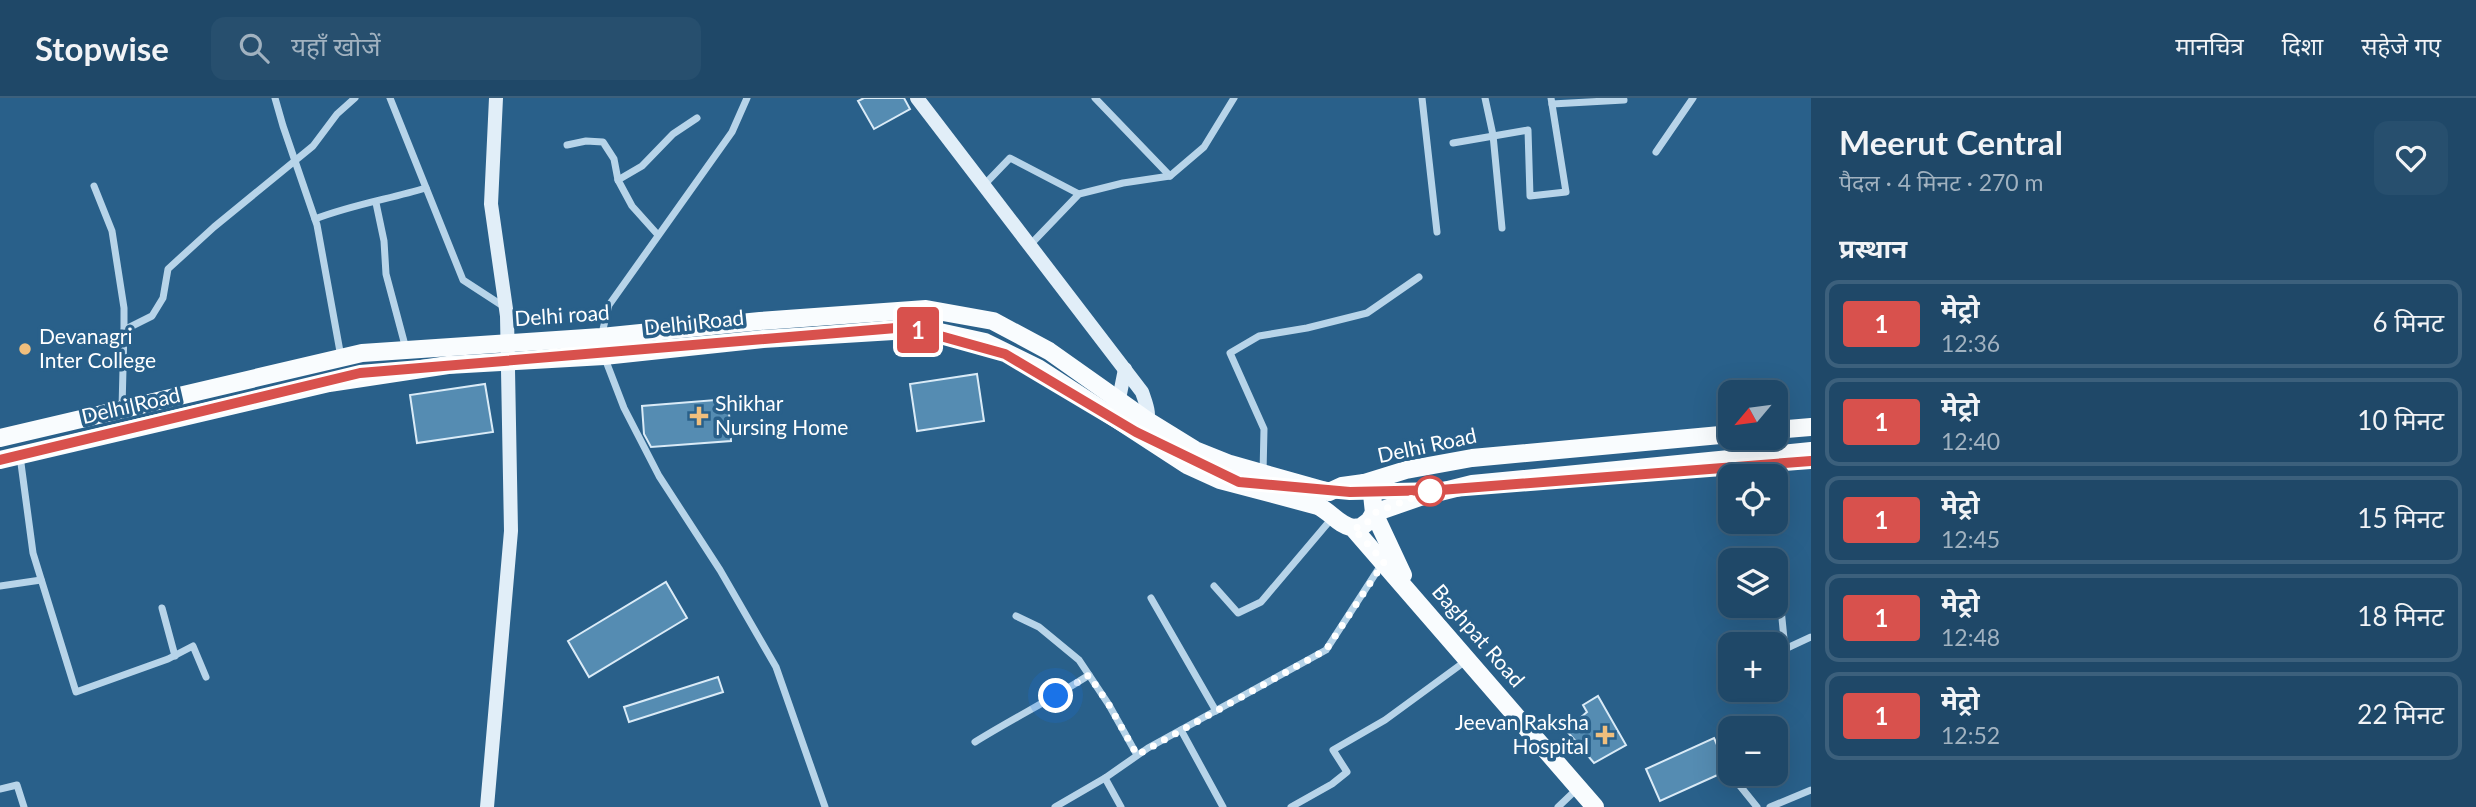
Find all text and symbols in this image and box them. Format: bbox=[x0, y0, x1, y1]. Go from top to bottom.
search box bbox=[211, 17, 701, 80]
text: Stopwise bbox=[35, 28, 169, 68]
icon: search bbox=[235, 29, 273, 67]
text: यहाँ खोजें bbox=[291, 30, 381, 62]
text: मानचित्र bbox=[2175, 31, 2244, 60]
text: दिशा bbox=[2282, 31, 2323, 60]
text: सहेजे गए bbox=[2361, 31, 2441, 60]
button: heart bbox=[2374, 121, 2448, 195]
text: Meerut Central bbox=[1839, 122, 2063, 162]
text: पैदल · 4 मिनट · 270 m bbox=[1839, 168, 2044, 196]
text: प्रस्थान bbox=[1839, 232, 1907, 264]
text: मेट्रो bbox=[1941, 292, 1980, 324]
street label: Delhi road bbox=[513, 299, 610, 330]
street label: Delhi Road bbox=[643, 304, 745, 339]
text: 6 मिनट bbox=[2372, 306, 2444, 338]
line badge: 1 bbox=[895, 307, 941, 353]
text: 1 bbox=[1875, 309, 1888, 338]
text: 1 bbox=[911, 315, 925, 344]
place label: Devanagri Inter College bbox=[39, 323, 156, 372]
text: 12:36 bbox=[1941, 329, 2000, 357]
marker: Devanagri Inter College bbox=[17, 341, 33, 357]
north arrow bbox=[1718, 380, 1788, 450]
map controls bbox=[1718, 380, 1788, 786]
street label: Delhi Road bbox=[79, 381, 182, 428]
place label: Shikhar Nursing Home bbox=[715, 390, 848, 439]
text: मेट्रो bbox=[1941, 390, 1980, 422]
text: 10 मिनट bbox=[2357, 404, 2444, 436]
marker: Shikhar Nursing Home bbox=[689, 406, 709, 426]
text: 1 bbox=[1875, 407, 1888, 436]
street label: Delhi Road bbox=[1375, 422, 1478, 467]
text: 12:40 bbox=[1941, 427, 2000, 455]
button: locate bbox=[1718, 464, 1788, 534]
unlabelled marker bbox=[1415, 476, 1445, 506]
text: मेट्रो bbox=[1941, 488, 1980, 520]
text: 15 मिनट bbox=[2357, 502, 2444, 534]
text: 1 bbox=[1875, 505, 1888, 534]
text: 12:45 bbox=[1941, 525, 2000, 553]
button: layers bbox=[1718, 548, 1788, 618]
street label: Baghpat Road bbox=[1428, 578, 1531, 692]
text: मेट्रो bbox=[1941, 586, 1980, 618]
text: 18 मिनट bbox=[2357, 600, 2444, 632]
text: 1 bbox=[1875, 603, 1888, 632]
text: 12:48 bbox=[1941, 623, 2000, 651]
button: + bbox=[1718, 632, 1788, 702]
your location bbox=[1038, 678, 1073, 713]
text: मेट्रो bbox=[1941, 684, 1980, 716]
text: 22 मिनट bbox=[2357, 698, 2444, 730]
text: 1 bbox=[1875, 701, 1888, 730]
place label: Jeevan Raksha Hospital bbox=[1455, 709, 1589, 758]
button: − bbox=[1718, 716, 1788, 786]
text: 12:52 bbox=[1941, 721, 2000, 749]
marker: Jeevan Raksha Hospital bbox=[1595, 725, 1615, 745]

